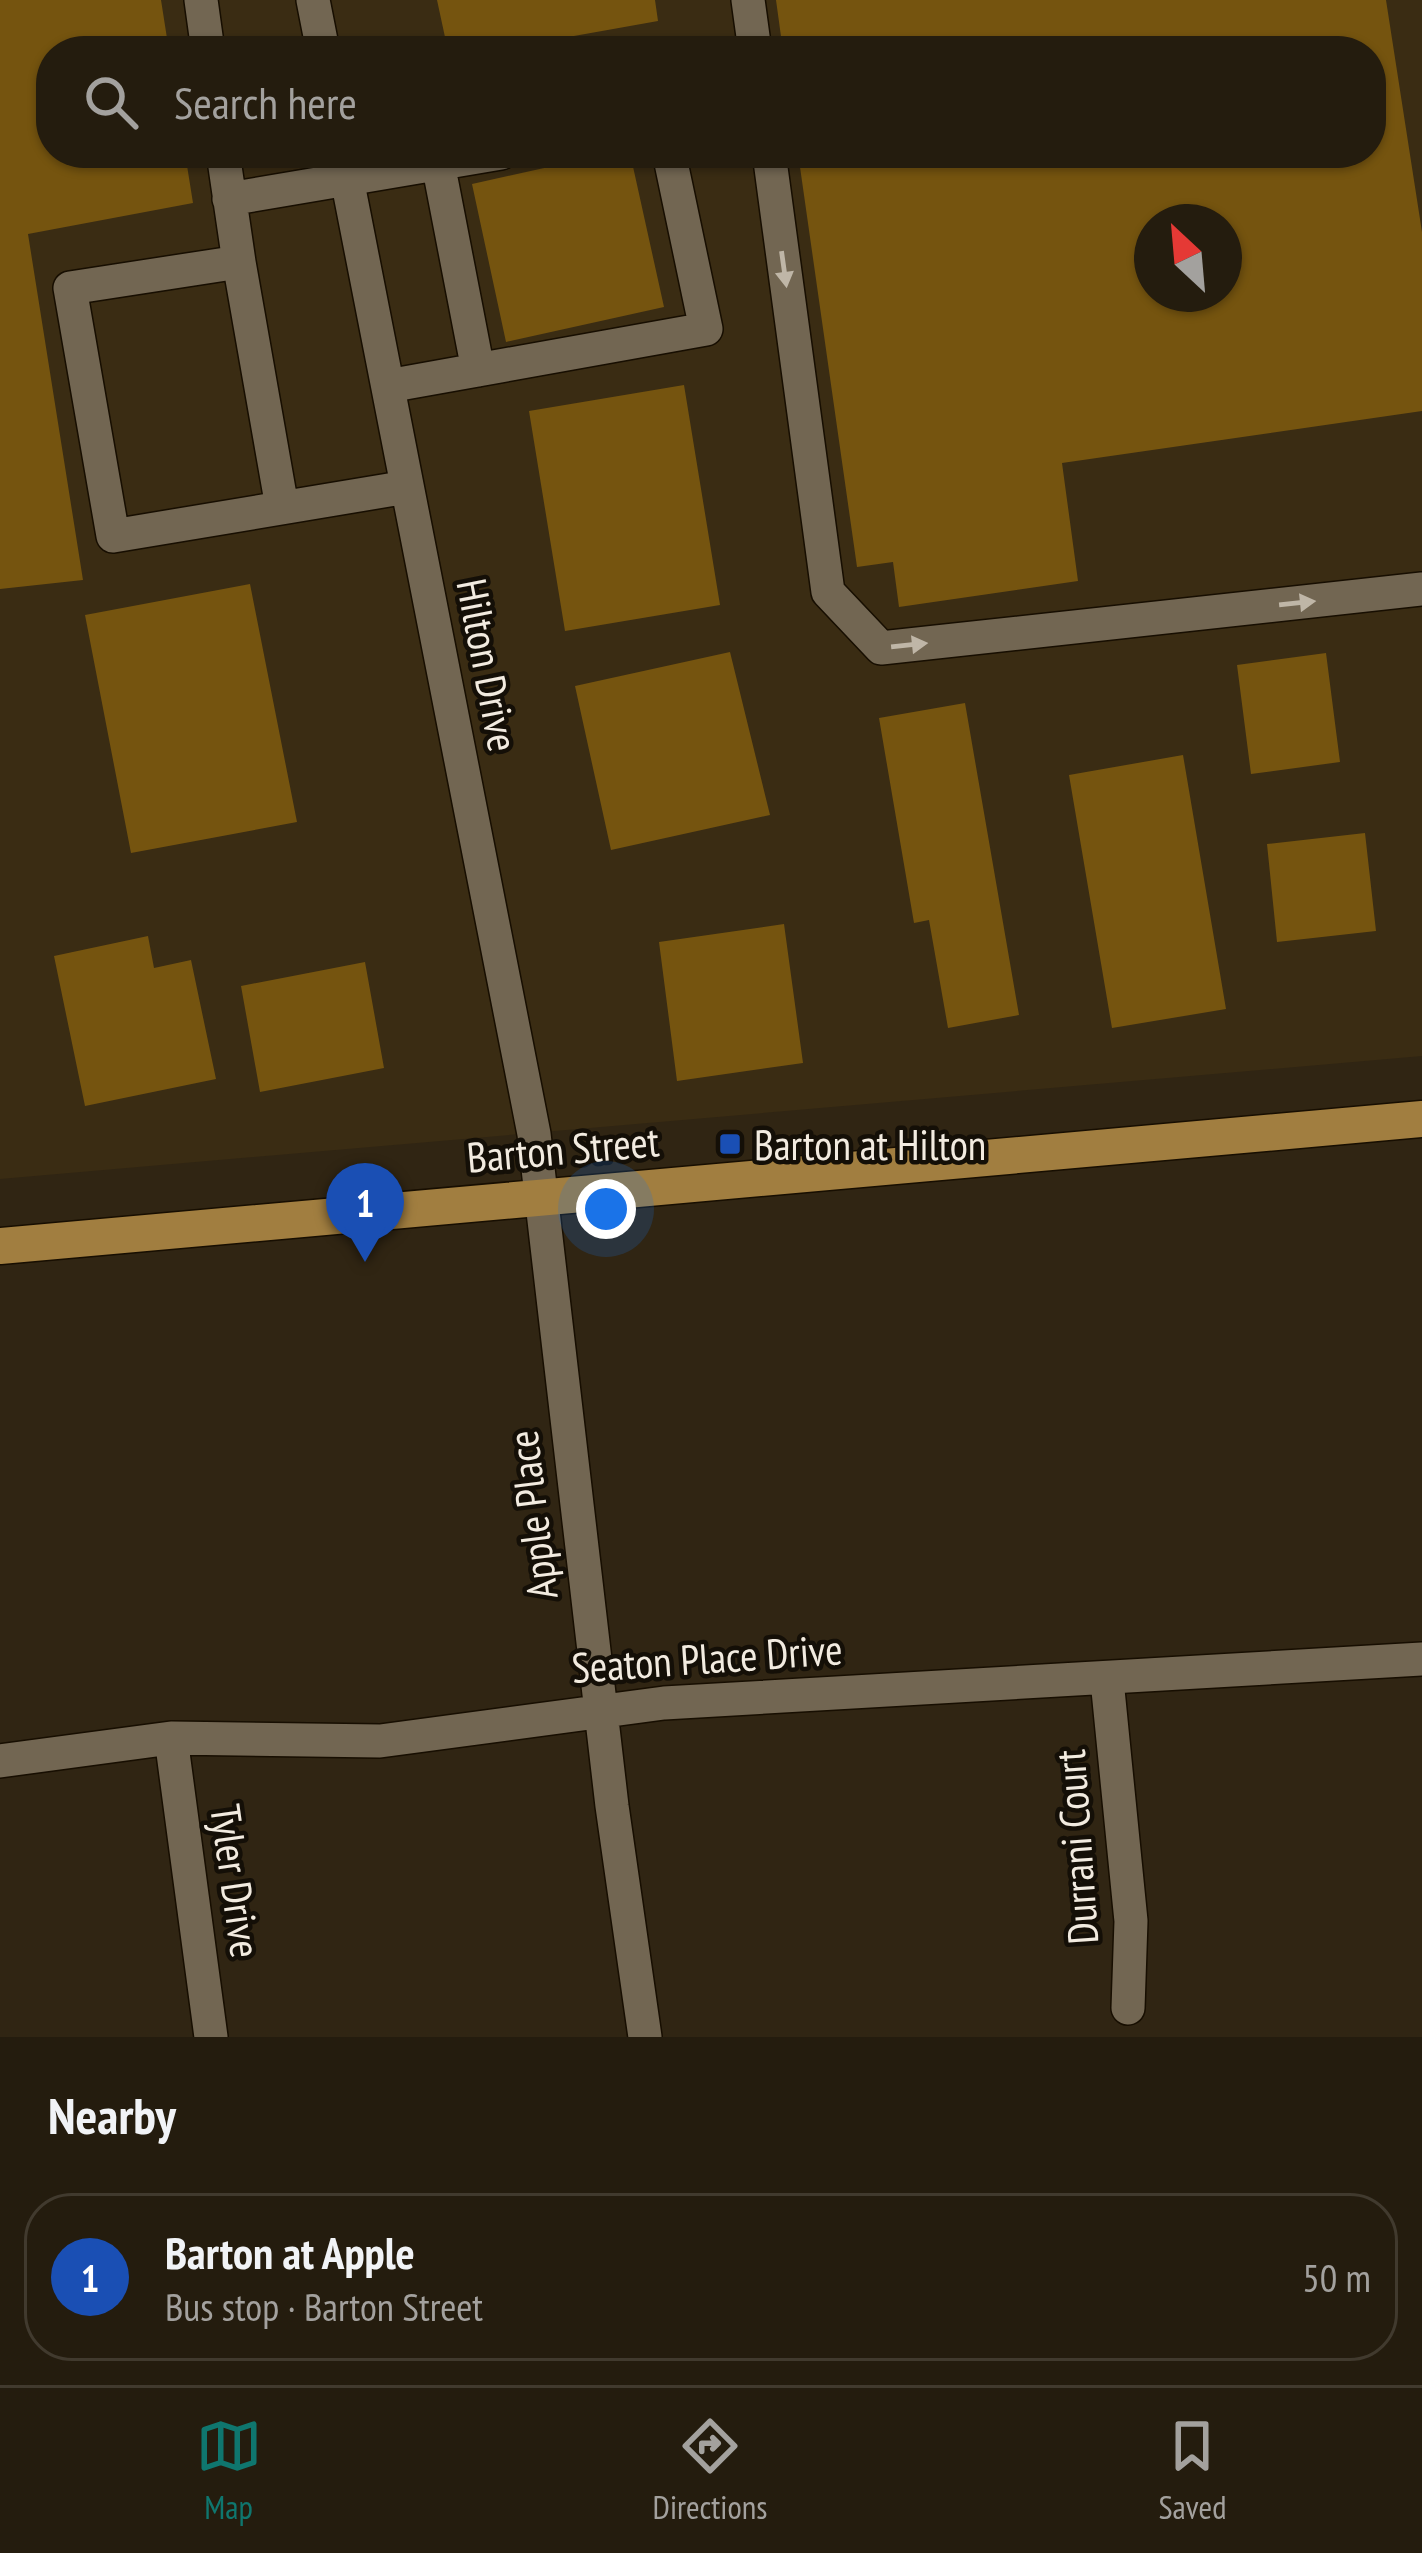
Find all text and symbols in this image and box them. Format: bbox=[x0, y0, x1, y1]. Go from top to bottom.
search box bbox=[36, 36, 1386, 168]
icon: search bbox=[78, 69, 144, 135]
text: Search here bbox=[174, 73, 357, 131]
north arrow bbox=[1134, 204, 1242, 312]
one-way arrow bbox=[775, 251, 794, 288]
street label: Hilton Drive bbox=[444, 574, 532, 756]
one-way arrow bbox=[1279, 593, 1316, 612]
one-way arrow bbox=[891, 635, 929, 654]
street label: Barton Street bbox=[465, 1113, 662, 1185]
place label: Barton at Hilton bbox=[754, 1117, 986, 1172]
marker: Barton at Hilton bbox=[717, 1131, 743, 1157]
pin: 1 bbox=[326, 1163, 404, 1262]
your location bbox=[576, 1179, 636, 1239]
street label: Apple Place bbox=[494, 1427, 570, 1603]
street label: Seaton Place Drive bbox=[570, 1621, 844, 1695]
street label: Durrani Court bbox=[1042, 1747, 1110, 1946]
street label: Tyler Drive bbox=[198, 1801, 274, 1961]
text: Nearby bbox=[48, 2082, 176, 2148]
text: Barton at Apple bbox=[165, 2223, 415, 2281]
text: 1 bbox=[81, 2252, 99, 2303]
text: 50 m bbox=[1302, 2252, 1371, 2303]
text: Bus stop · Barton Street bbox=[165, 2281, 483, 2332]
tab: Map bbox=[196, 2413, 262, 2528]
tab: Directions bbox=[653, 2413, 767, 2528]
tab: Saved bbox=[1158, 2413, 1226, 2528]

